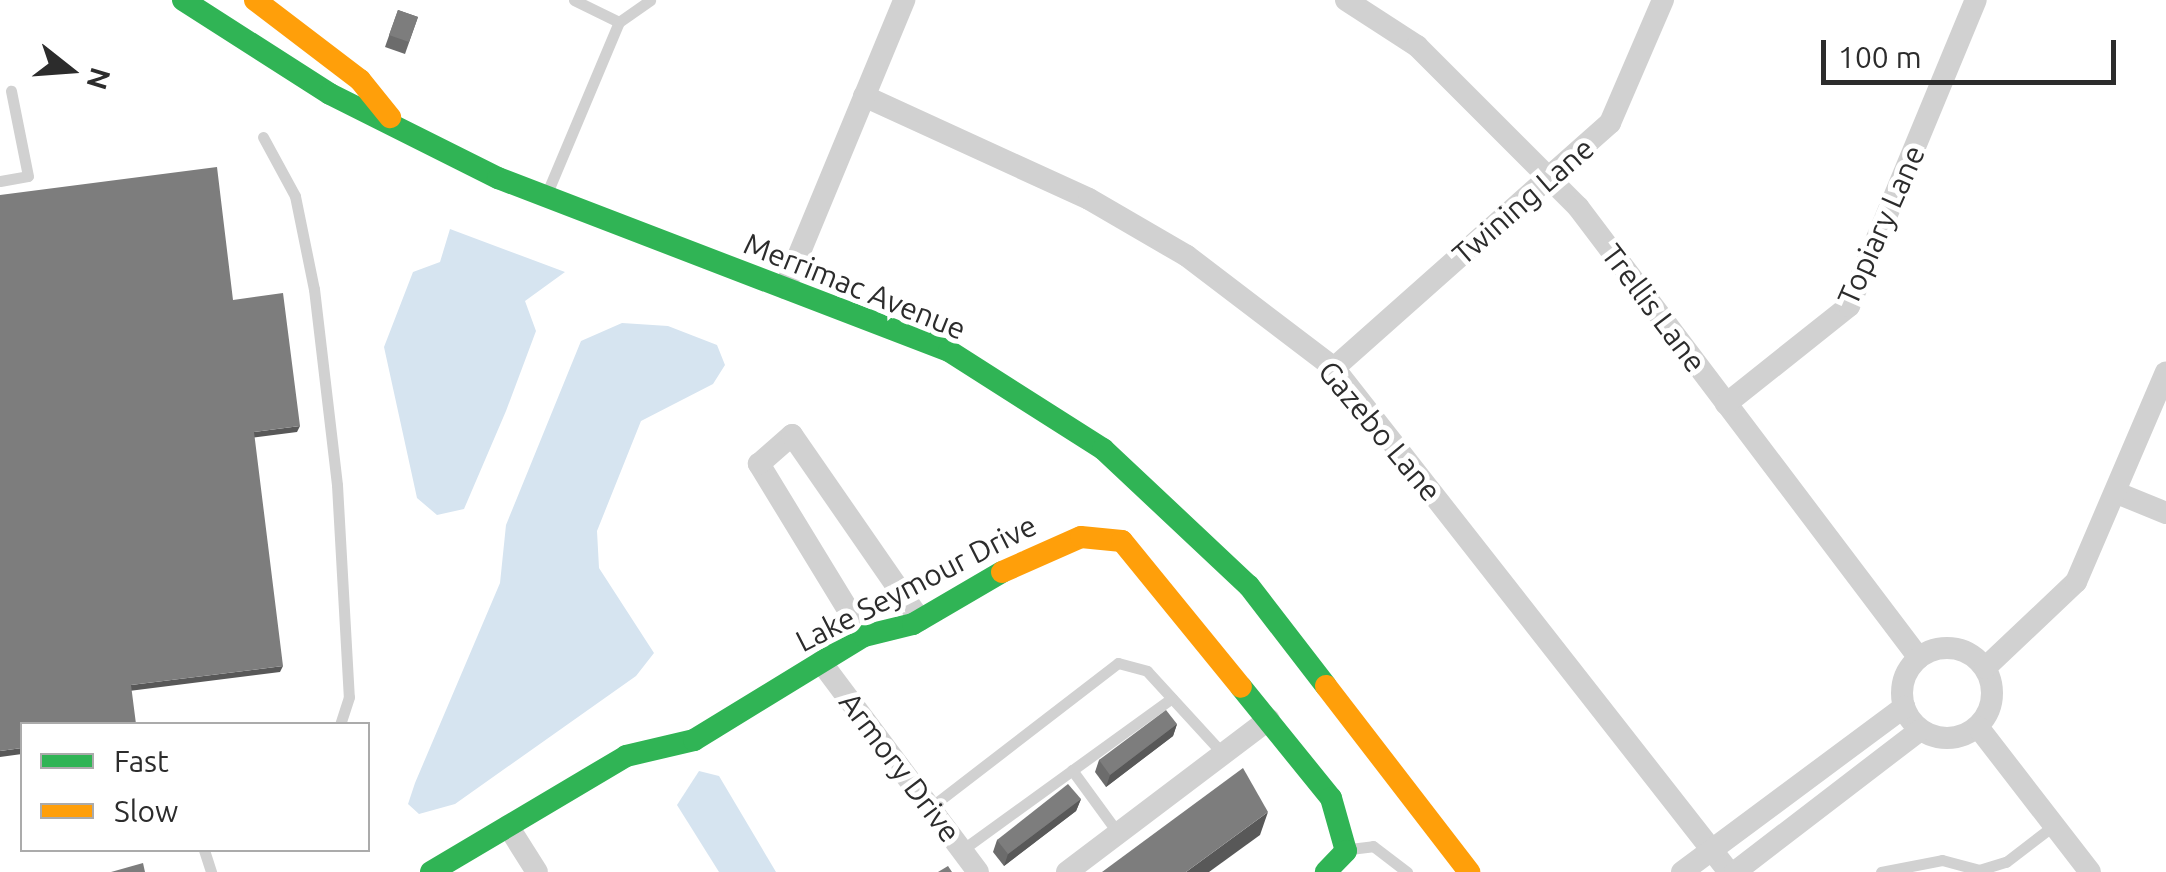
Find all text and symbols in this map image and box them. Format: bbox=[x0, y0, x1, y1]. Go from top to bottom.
north arrow bbox=[20, 20, 120, 120]
scale bar bbox=[1826, 20, 2121, 82]
text: 100 m bbox=[1838, 40, 1922, 74]
text: N bbox=[81, 64, 117, 93]
street label: Twining Lane bbox=[1445, 130, 1601, 272]
street label: Topiary Lane bbox=[1830, 140, 1932, 310]
street label: Merrimac Avenue bbox=[739, 225, 971, 347]
street label: Trellis Lane bbox=[1594, 237, 1714, 379]
street label: Gazebo Lane bbox=[1311, 354, 1449, 508]
street label: Lake Seymour Drive bbox=[790, 507, 1042, 659]
street label: Armory Drive bbox=[832, 685, 968, 849]
legend bbox=[20, 722, 370, 852]
text: Fast bbox=[114, 744, 169, 778]
text: Slow bbox=[114, 794, 178, 828]

